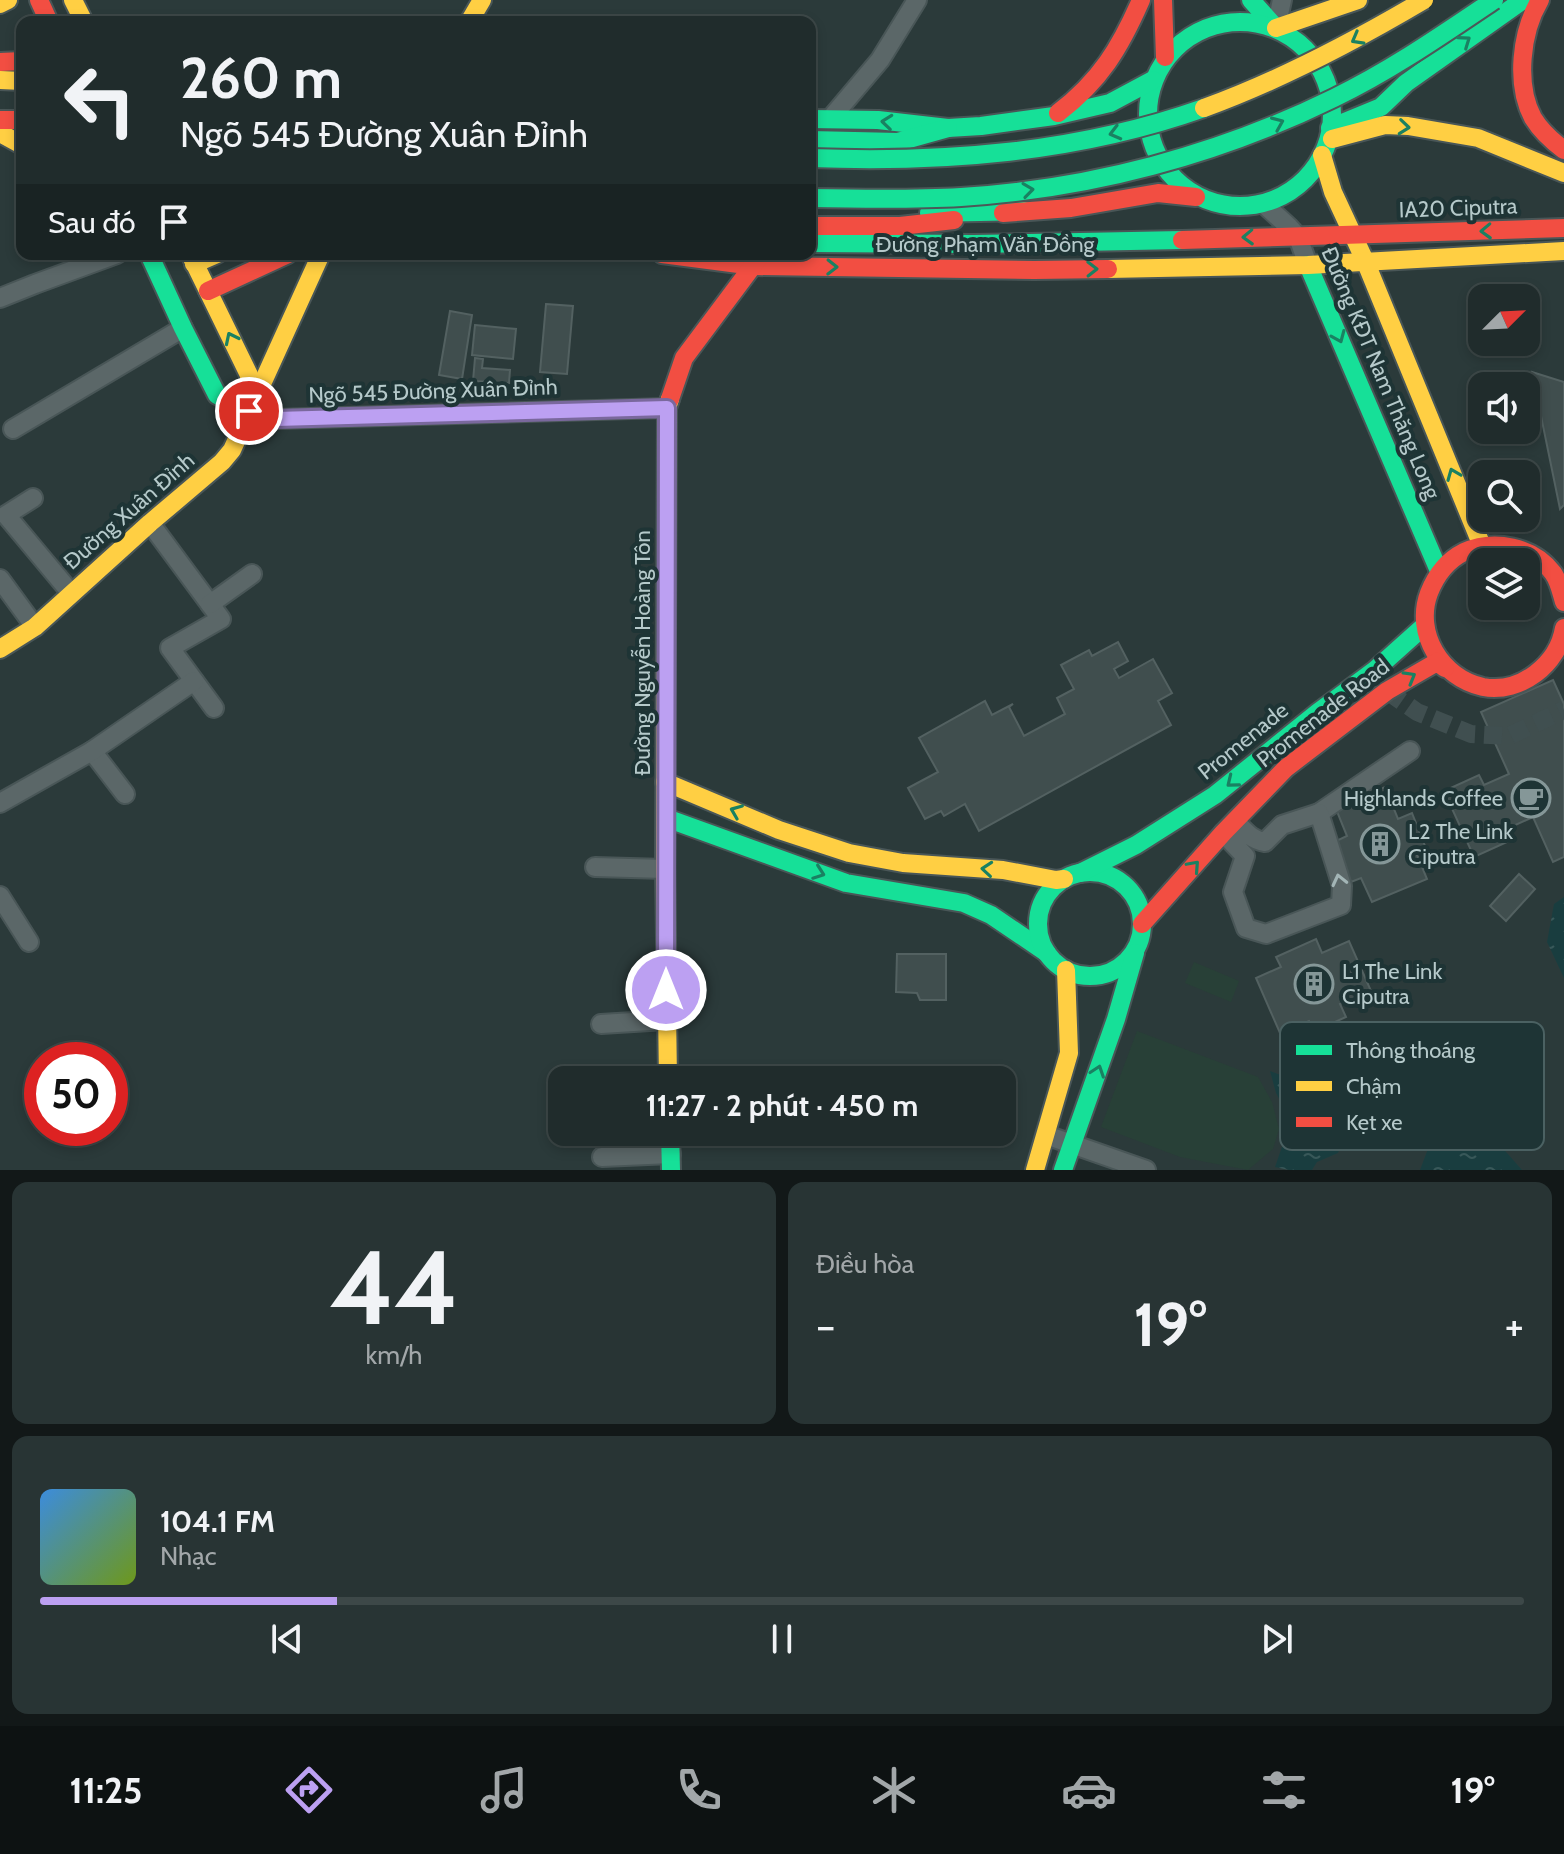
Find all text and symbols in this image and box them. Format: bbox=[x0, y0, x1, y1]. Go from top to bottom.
one-way arrow bbox=[1350, 30, 1365, 45]
one-way arrow bbox=[1456, 36, 1470, 51]
text: 260 m bbox=[180, 44, 342, 112]
icon: left bbox=[48, 48, 152, 152]
text: Ngõ 545 Đường Xuân Đỉnh bbox=[180, 112, 588, 156]
one-way arrow bbox=[880, 113, 893, 130]
one-way arrow bbox=[1270, 116, 1284, 132]
one-way arrow bbox=[1397, 118, 1410, 135]
one-way arrow bbox=[1109, 124, 1123, 141]
one-way arrow bbox=[1021, 182, 1034, 199]
street label: IA20 Ciputra bbox=[1398, 192, 1518, 224]
icon: arrive bbox=[152, 200, 196, 244]
text: Sau đó bbox=[48, 204, 136, 241]
one-way arrow bbox=[1479, 222, 1492, 239]
one-way arrow bbox=[1241, 229, 1254, 246]
street label: Đường Phạm Văn Đồng bbox=[876, 231, 1095, 258]
street label: Đường KĐT Nam Thăng Long bbox=[1316, 243, 1447, 504]
one-way arrow bbox=[826, 258, 839, 275]
one-way arrow bbox=[1086, 260, 1099, 277]
north arrow bbox=[1468, 284, 1540, 356]
map controls bbox=[1468, 284, 1540, 620]
one-way arrow bbox=[1329, 329, 1345, 343]
one-way arrow bbox=[225, 331, 241, 346]
button: sound bbox=[1468, 372, 1540, 444]
street label: Ngõ 545 Đường Xuân Đỉnh bbox=[308, 373, 558, 409]
pin bbox=[215, 377, 283, 445]
icon: arrive bbox=[227, 389, 271, 433]
street label: Đường Xuân Đỉnh bbox=[58, 447, 200, 575]
button: search bbox=[1468, 460, 1540, 532]
one-way arrow bbox=[1446, 468, 1462, 482]
street label: Đường Nguyễn Hoàng Tôn bbox=[629, 530, 656, 776]
button: layers bbox=[1468, 548, 1540, 620]
street label: Promenade Road bbox=[1251, 653, 1395, 773]
one-way arrow bbox=[1401, 671, 1415, 687]
street label: Promenade bbox=[1193, 697, 1293, 785]
one-way arrow bbox=[1226, 772, 1241, 786]
cafe icon: Highlands Coffee bbox=[1510, 777, 1552, 819]
place label: Highlands Coffee bbox=[1344, 785, 1503, 812]
one-way arrow bbox=[730, 804, 744, 821]
place label: L2 The Link Ciputra bbox=[1408, 818, 1513, 870]
building icon: L2 The Link Ciputra bbox=[1359, 823, 1401, 865]
one-way arrow bbox=[1184, 860, 1198, 875]
one-way arrow bbox=[980, 861, 993, 878]
one-way arrow bbox=[811, 863, 825, 880]
one-way arrow bbox=[1331, 873, 1348, 887]
position arrow bbox=[624, 948, 708, 1032]
place label: L1 The Link Ciputra bbox=[1342, 958, 1442, 1010]
building icon: L1 The Link Ciputra bbox=[1293, 963, 1335, 1005]
legend bbox=[1280, 1022, 1544, 1150]
text: Thông thoáng bbox=[1346, 1037, 1476, 1064]
speed limit sign: 50 bbox=[24, 1042, 128, 1146]
one-way arrow bbox=[1088, 1065, 1105, 1079]
text: Chậm bbox=[1346, 1073, 1401, 1100]
text: 11:27 · 2 phút · 450 m bbox=[646, 1087, 918, 1124]
text: Kẹt xe bbox=[1346, 1109, 1403, 1136]
text: 44 bbox=[329, 1224, 459, 1350]
text: Điều hòa bbox=[816, 1248, 914, 1280]
text: 19° bbox=[1133, 1288, 1207, 1361]
text: − bbox=[816, 1299, 835, 1352]
text: + bbox=[1505, 1299, 1524, 1352]
text: km/h bbox=[366, 1339, 422, 1371]
text: 104.1 FM bbox=[160, 1503, 275, 1540]
text: Nhạc bbox=[160, 1540, 216, 1572]
icon: previous bbox=[265, 1617, 309, 1661]
icon: pause bbox=[760, 1617, 804, 1661]
icon: next bbox=[1255, 1617, 1299, 1661]
icon: directions bbox=[281, 1762, 337, 1818]
icon: music bbox=[476, 1762, 532, 1818]
icon: phone bbox=[671, 1762, 727, 1818]
icon: climate bbox=[866, 1762, 922, 1818]
icon: car bbox=[1061, 1762, 1117, 1818]
icon: filters bbox=[1256, 1762, 1312, 1818]
text: 11:25 bbox=[69, 1768, 142, 1812]
text: 19° bbox=[1451, 1768, 1495, 1812]

